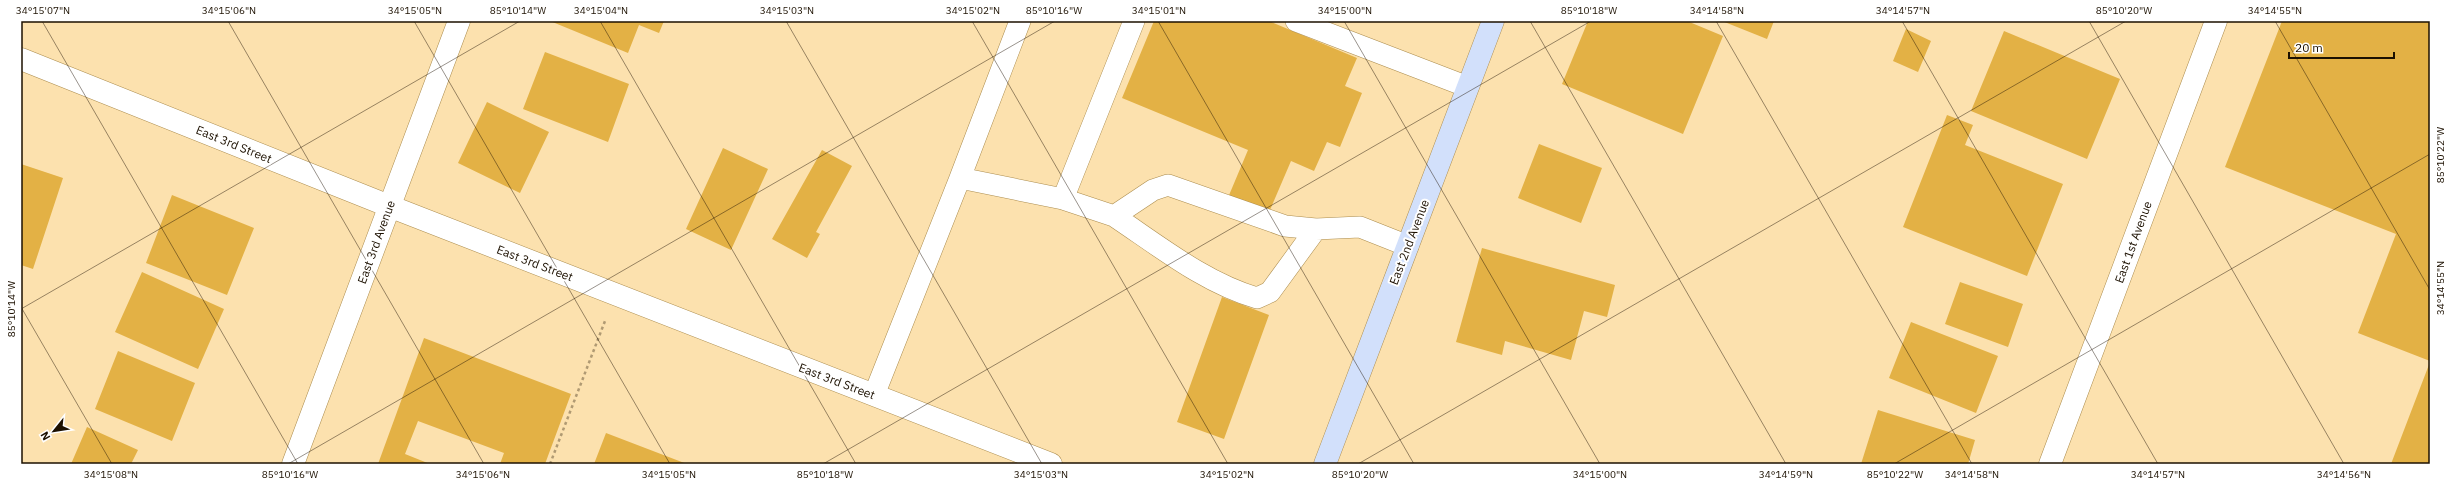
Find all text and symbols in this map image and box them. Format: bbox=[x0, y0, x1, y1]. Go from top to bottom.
text: 34°15'07"N bbox=[16, 4, 70, 17]
text: 34°15'06"N bbox=[202, 4, 256, 17]
text: 34°15'05"N bbox=[388, 4, 442, 17]
text: 85°10'14"W bbox=[490, 4, 546, 17]
text: 34°15'04"N bbox=[574, 4, 628, 17]
text: 34°15'03"N bbox=[760, 4, 814, 17]
text: 34°15'02"N bbox=[946, 4, 1000, 17]
text: 85°10'16"W bbox=[1026, 4, 1082, 17]
text: 34°15'01"N bbox=[1132, 4, 1186, 17]
text: 34°15'00"N bbox=[1318, 4, 1372, 17]
text: 85°10'18"W bbox=[1561, 4, 1617, 17]
text: 34°14'58"N bbox=[1690, 4, 1744, 17]
text: 34°14'57"N bbox=[1876, 4, 1930, 17]
text: 85°10'20"W bbox=[2096, 4, 2152, 17]
text: 34°14'55"N bbox=[2248, 4, 2302, 17]
scale bar bbox=[2289, 34, 2394, 60]
text: 20 m bbox=[2295, 40, 2323, 55]
street label: East 3rd Street bbox=[194, 122, 274, 166]
text: 85°10'22"W bbox=[2434, 127, 2447, 183]
street label: East 2nd Avenue bbox=[1386, 197, 1432, 287]
street label: East 3rd Avenue bbox=[354, 198, 398, 286]
street label: East 1st Avenue bbox=[2111, 199, 2155, 285]
street label: East 3rd Street bbox=[495, 242, 575, 284]
text: 34°14'55"N bbox=[2434, 261, 2447, 315]
text: 85°10'14"W bbox=[5, 281, 18, 337]
street label: East 3rd Street bbox=[797, 360, 877, 402]
north arrow bbox=[34, 411, 74, 451]
text: N bbox=[37, 429, 53, 443]
text: 34°15'08"N bbox=[84, 468, 138, 481]
text: 85°10'16"W bbox=[262, 468, 318, 481]
text: 34°15'06"N bbox=[456, 468, 510, 481]
text: 34°15'05"N bbox=[642, 468, 696, 481]
text: 85°10'18"W bbox=[797, 468, 853, 481]
text: 34°15'03"N bbox=[1014, 468, 1068, 481]
text: 34°15'02"N bbox=[1200, 468, 1254, 481]
text: 85°10'20"W bbox=[1332, 468, 1388, 481]
text: 34°15'00"N bbox=[1573, 468, 1627, 481]
text: 34°14'59"N bbox=[1759, 468, 1813, 481]
text: 85°10'22"W bbox=[1867, 468, 1923, 481]
text: 34°14'58"N bbox=[1945, 468, 1999, 481]
text: 34°14'57"N bbox=[2131, 468, 2185, 481]
text: 34°14'56"N bbox=[2317, 468, 2371, 481]

